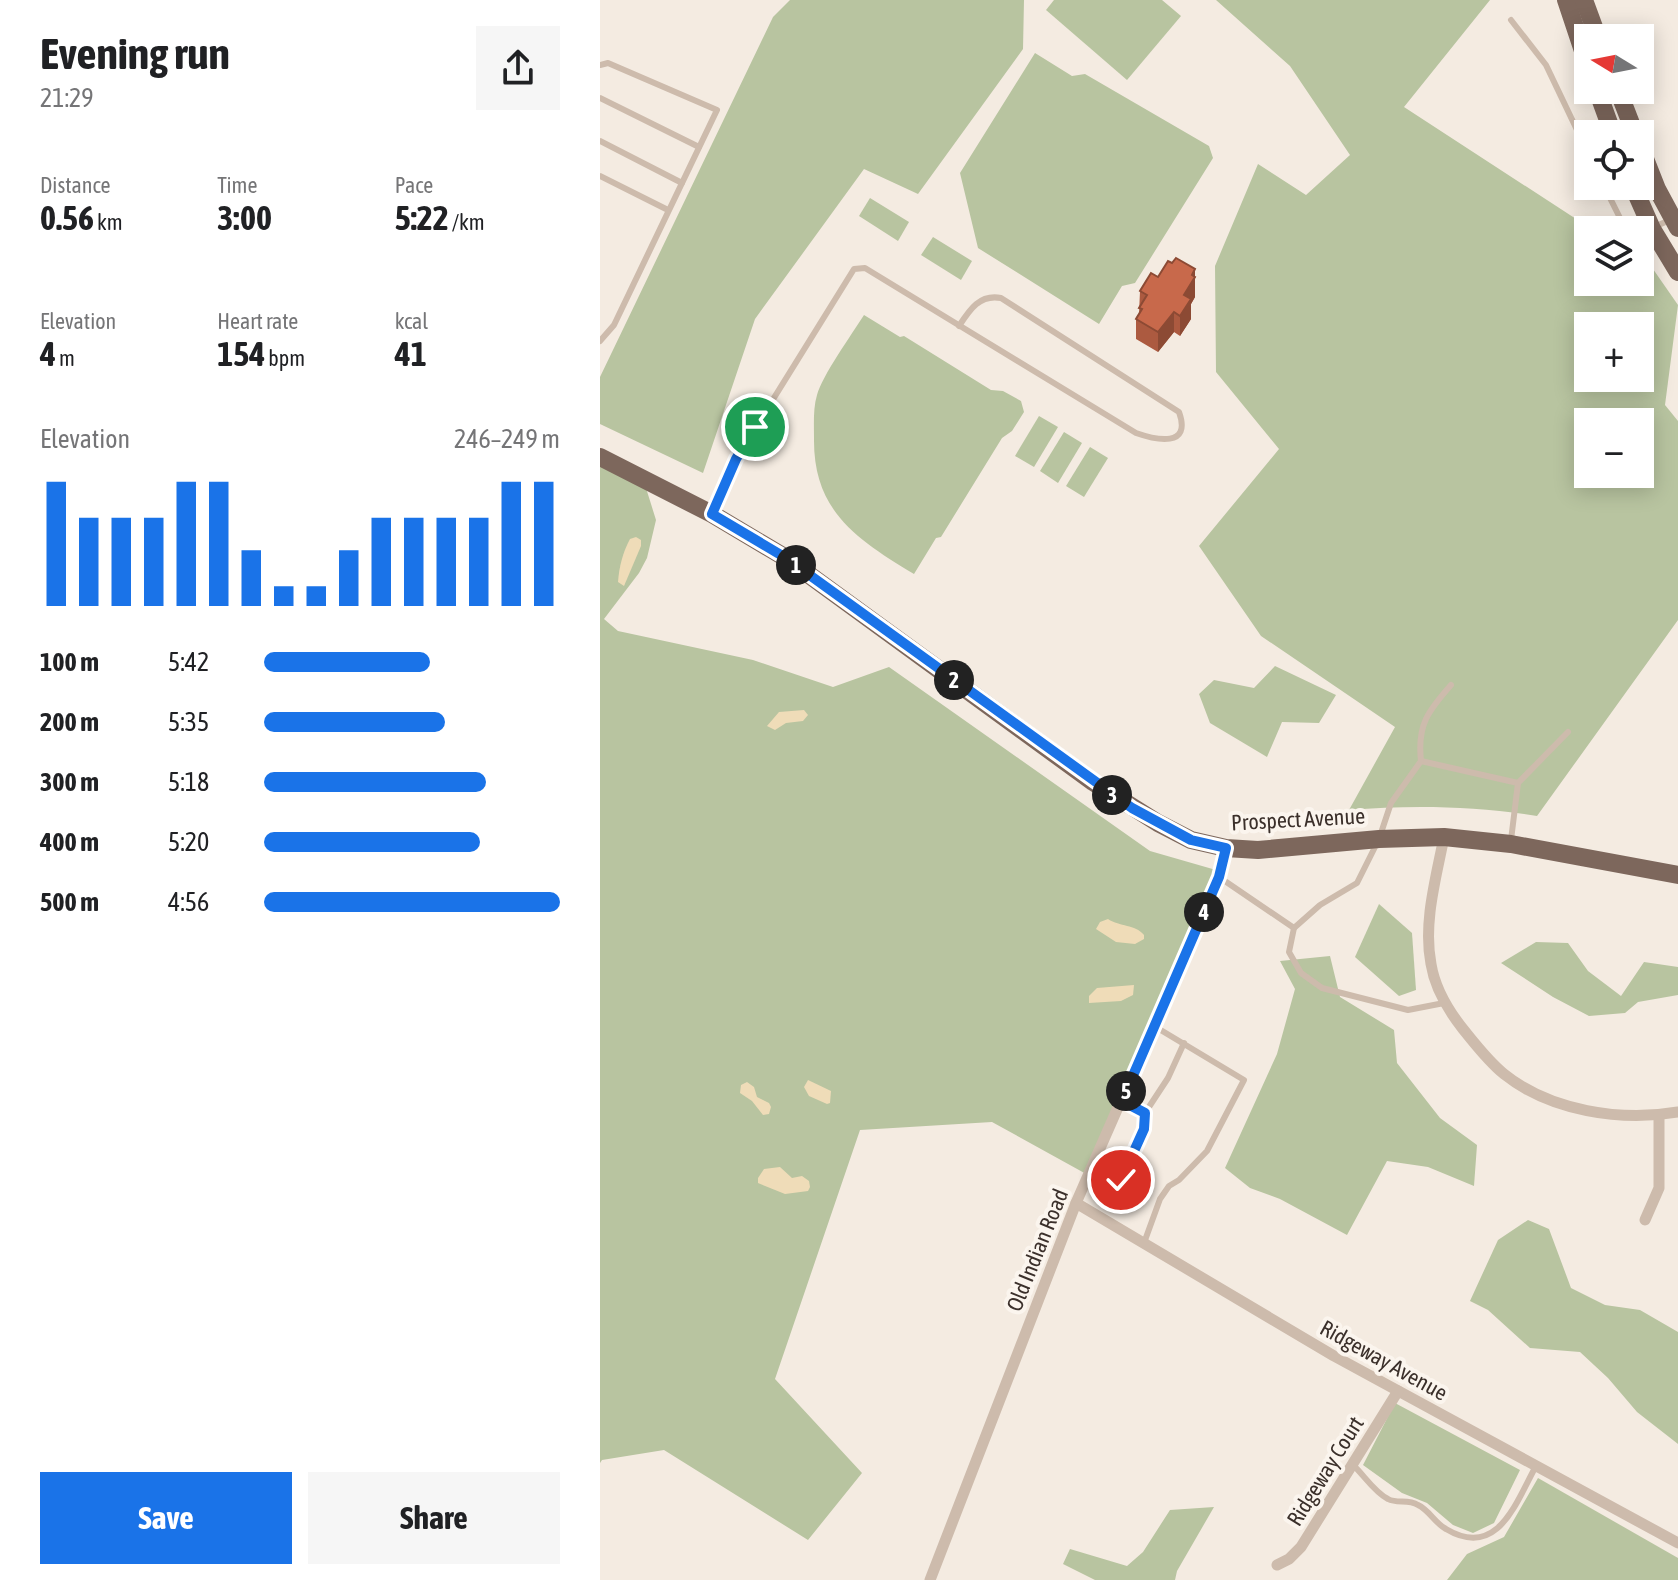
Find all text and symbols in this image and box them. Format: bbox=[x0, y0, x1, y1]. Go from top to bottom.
north arrow bbox=[1574, 24, 1654, 104]
map controls bbox=[1574, 24, 1654, 488]
button: share bbox=[476, 26, 560, 110]
text: Evening run bbox=[40, 28, 230, 78]
text: 21:29 bbox=[40, 83, 94, 113]
button: locate bbox=[1574, 120, 1654, 200]
text: Distance bbox=[40, 172, 111, 198]
text: Time bbox=[217, 172, 257, 198]
text: Pace bbox=[395, 172, 433, 198]
text: 0.56 bbox=[40, 198, 94, 237]
text: 3:00 bbox=[217, 198, 272, 237]
text: 5:22 bbox=[395, 198, 449, 237]
text: km bbox=[94, 209, 123, 235]
text: /km bbox=[449, 209, 485, 235]
button: layers bbox=[1574, 216, 1654, 296]
text: Elevation bbox=[40, 308, 116, 334]
text: Heart rate bbox=[217, 308, 298, 334]
text: kcal bbox=[395, 308, 428, 334]
button: + bbox=[1574, 312, 1654, 392]
text: 4 bbox=[40, 334, 56, 373]
text: 154 bbox=[217, 334, 265, 373]
text: 41 bbox=[395, 334, 427, 373]
text: m bbox=[56, 345, 75, 371]
text: bpm bbox=[265, 345, 305, 371]
pin bbox=[721, 393, 789, 461]
icon: arrive bbox=[733, 405, 777, 449]
button: − bbox=[1574, 408, 1654, 488]
text: Elevation bbox=[40, 424, 130, 454]
text: 246–249 m bbox=[454, 424, 560, 454]
pin: 1 bbox=[776, 545, 816, 585]
text: 1 bbox=[791, 552, 801, 578]
text: 100 m bbox=[40, 647, 99, 677]
text: 5:42 bbox=[168, 647, 209, 677]
pin: 2 bbox=[934, 660, 974, 700]
text: 2 bbox=[949, 667, 959, 693]
text: 200 m bbox=[40, 707, 99, 737]
text: 5:35 bbox=[168, 707, 209, 737]
text: 300 m bbox=[40, 767, 99, 797]
text: 5:18 bbox=[168, 767, 209, 797]
pin: 3 bbox=[1092, 775, 1132, 815]
text: 3 bbox=[1107, 782, 1117, 808]
street label: Prospect Avenue bbox=[1230, 803, 1366, 835]
text: 400 m bbox=[40, 827, 99, 857]
text: 5:20 bbox=[168, 827, 209, 857]
text: 500 m bbox=[40, 887, 99, 917]
text: 4:56 bbox=[168, 887, 209, 917]
pin: 4 bbox=[1184, 892, 1224, 932]
text: 4 bbox=[1199, 899, 1209, 925]
pin: 5 bbox=[1106, 1071, 1146, 1111]
text: 5 bbox=[1121, 1078, 1131, 1104]
pin bbox=[1087, 1146, 1155, 1214]
icon: check bbox=[1099, 1158, 1143, 1202]
street label: Old Indian Road bbox=[1001, 1185, 1073, 1315]
street label: Ridgeway Avenue bbox=[1316, 1314, 1452, 1406]
street label: Ridgeway Court bbox=[1281, 1412, 1369, 1530]
button: Save bbox=[40, 1472, 292, 1564]
button: Share bbox=[308, 1472, 560, 1564]

